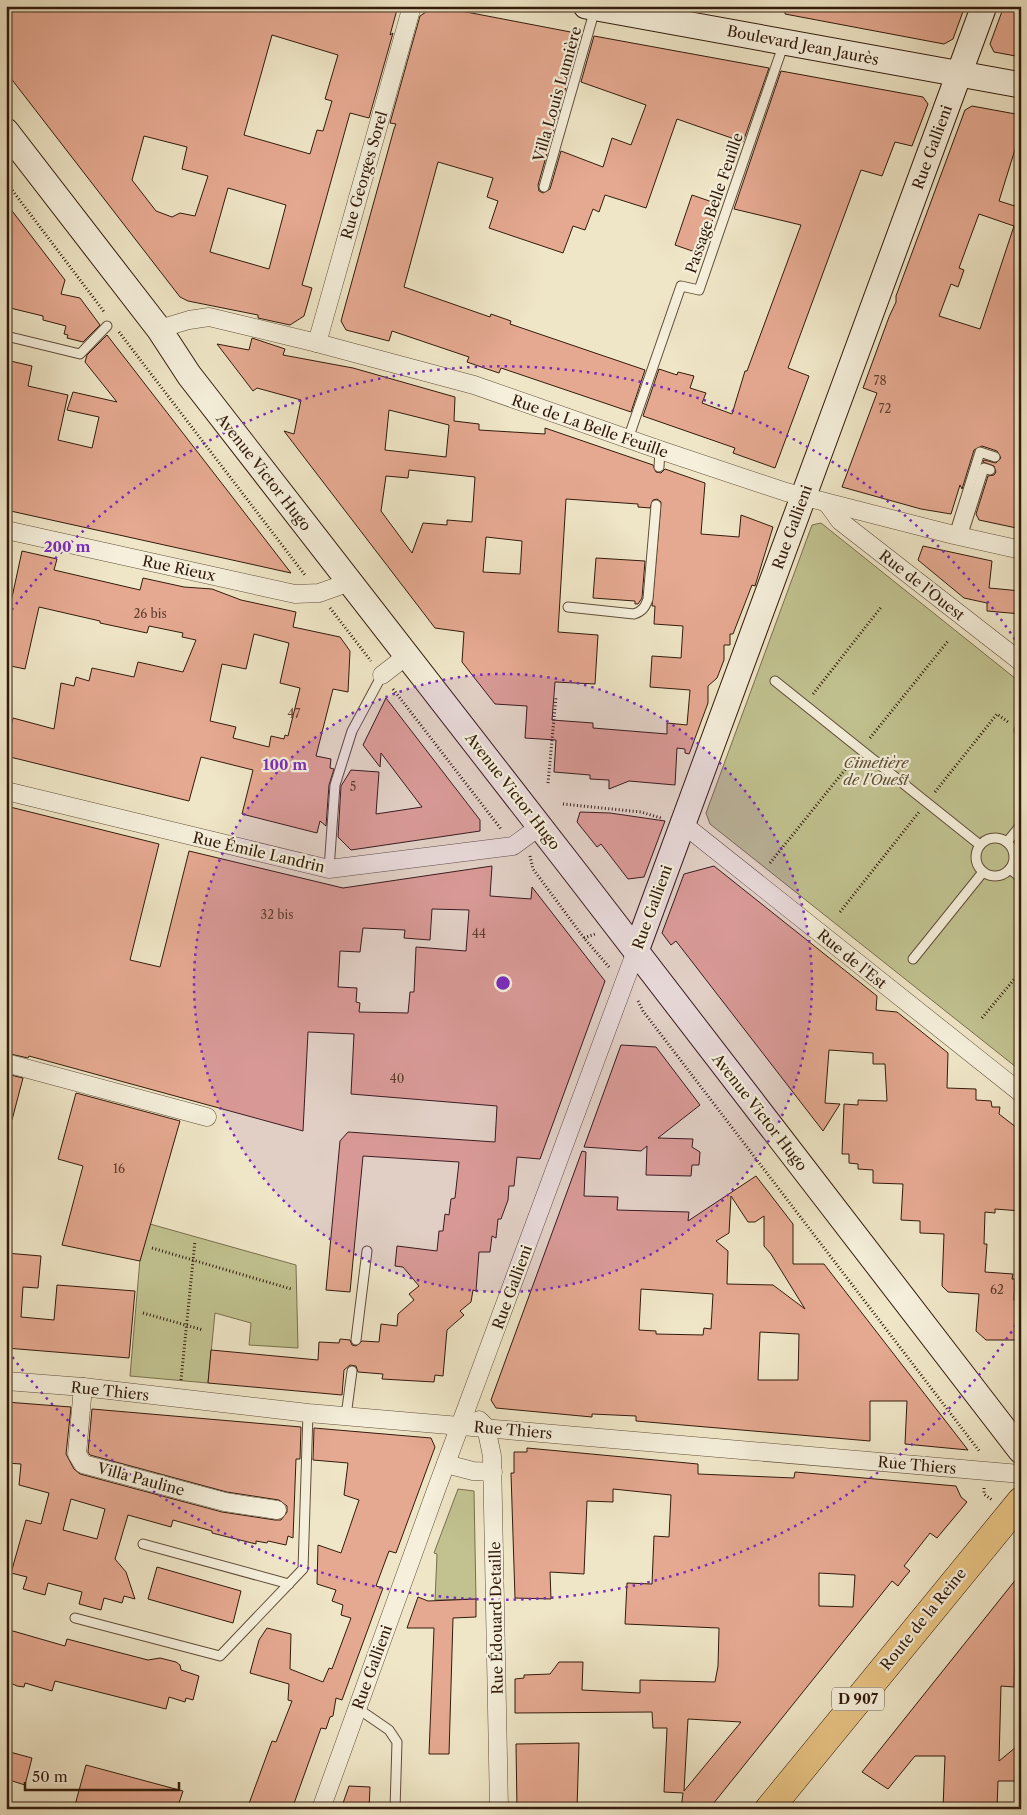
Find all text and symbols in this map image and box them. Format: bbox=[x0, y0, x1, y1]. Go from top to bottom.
street label: Boulevard Jean Jaurès bbox=[725, 21, 881, 69]
street label: Villa Louis Lumière bbox=[528, 24, 585, 165]
street label: Rue Gallieni bbox=[908, 102, 956, 192]
street label: Rue Georges Sorel bbox=[337, 108, 392, 241]
street label: Passage Belle Feuille bbox=[681, 130, 747, 276]
house number: 78 bbox=[873, 373, 887, 388]
street label: Rue de La Belle Feuille bbox=[509, 390, 671, 462]
house number: 72 bbox=[879, 401, 892, 416]
street label: Avenue Victor Hugo bbox=[212, 409, 316, 534]
street label: Rue Gallieni bbox=[768, 482, 816, 572]
text: 200 m bbox=[44, 537, 90, 556]
street label: Rue de l'Ouest bbox=[875, 546, 969, 625]
street label: Rue Rieux bbox=[141, 551, 218, 585]
house number: 26 bis bbox=[133, 606, 167, 621]
house number: 47 bbox=[288, 706, 301, 721]
street label: Avenue Victor Hugo bbox=[461, 728, 565, 853]
park label: Cimetière de l'Ouest bbox=[843, 753, 909, 789]
text: 100 m bbox=[263, 755, 307, 774]
house number: 5 bbox=[350, 779, 356, 794]
street label: Rue Émile Landrin bbox=[191, 828, 327, 877]
street label: Rue Gallieni bbox=[628, 862, 676, 952]
house number: 32 bis bbox=[261, 907, 293, 922]
street label: Rue de l'Est bbox=[813, 925, 891, 993]
house number: 44 bbox=[472, 926, 486, 941]
centre of rings bbox=[494, 974, 512, 992]
street label: Avenue Victor Hugo bbox=[708, 1049, 812, 1174]
house number: 40 bbox=[390, 1071, 404, 1086]
house number: 16 bbox=[113, 1161, 125, 1176]
street label: Rue Gallieni bbox=[488, 1242, 536, 1332]
house number: 62 bbox=[990, 1282, 1004, 1297]
street label: Rue Thiers bbox=[70, 1377, 150, 1405]
street label: Rue Thiers bbox=[473, 1417, 553, 1443]
street label: Rue Thiers bbox=[877, 1452, 957, 1478]
street label: Villa Pauline bbox=[94, 1458, 187, 1500]
street label: Rue Édouard Detaille bbox=[485, 1541, 507, 1695]
street label: Route de la Reine bbox=[876, 1564, 970, 1674]
street label: Rue Gallieni bbox=[348, 1622, 396, 1712]
road number: D 907 bbox=[832, 1688, 884, 1710]
scale bar bbox=[25, 1760, 179, 1792]
text: 50 m bbox=[32, 1767, 68, 1786]

